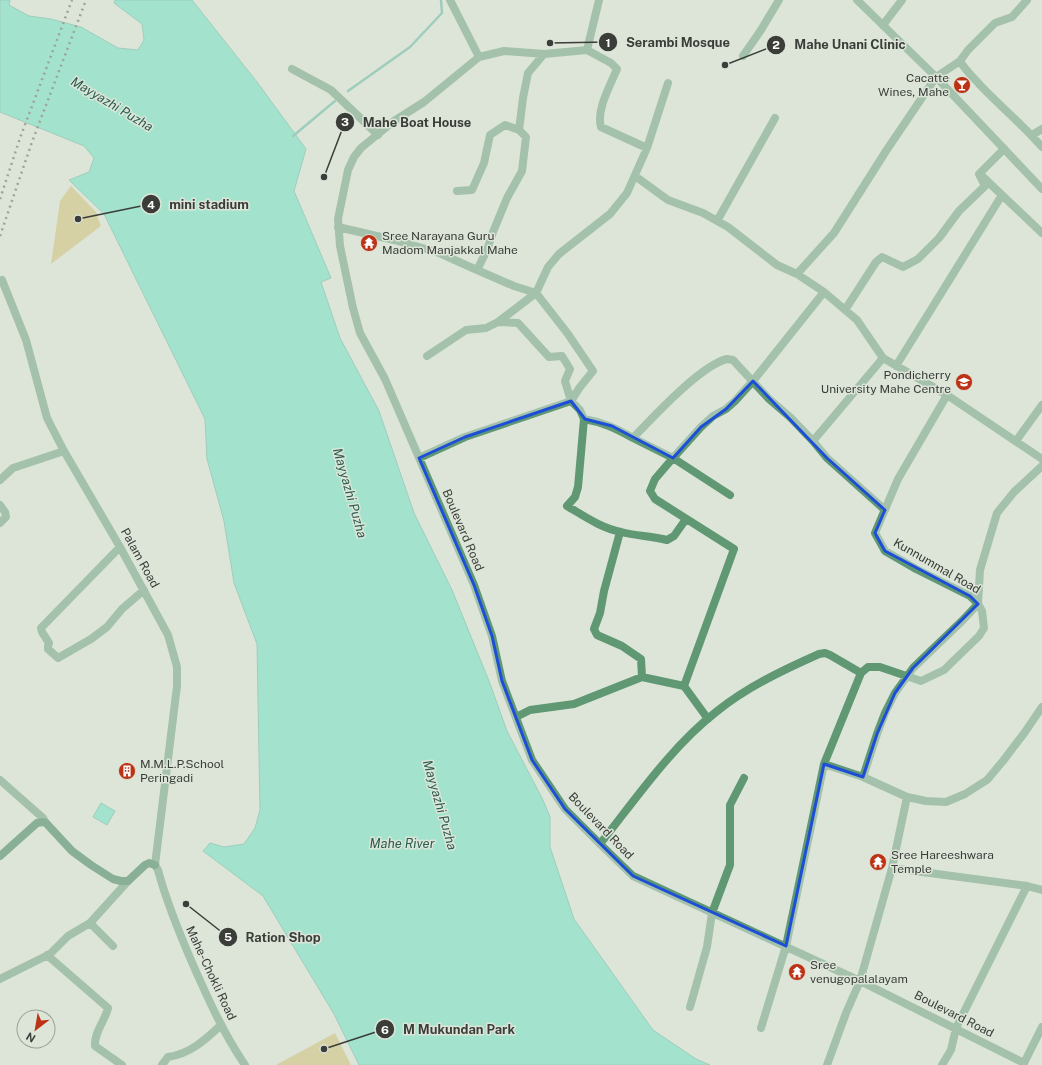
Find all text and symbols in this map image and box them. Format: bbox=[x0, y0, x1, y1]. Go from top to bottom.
callout: Serambi Mosque bbox=[598, 30, 738, 55]
callout: Mahe Unani Clinic bbox=[766, 32, 913, 57]
text: Serambi Mosque bbox=[626, 35, 730, 50]
text: 1 bbox=[605, 36, 611, 50]
text: Mahe Unani Clinic bbox=[794, 37, 906, 52]
text: 2 bbox=[772, 38, 780, 52]
place label: Cacatte Wines, Mahe bbox=[878, 71, 949, 99]
water label: Mayyazhi Puzha bbox=[68, 74, 156, 134]
bar icon: Cacatte Wines, Mahe bbox=[952, 75, 972, 95]
callout: Mahe Boat House bbox=[335, 110, 479, 135]
text: 3 bbox=[341, 115, 349, 129]
text: Mahe Boat House bbox=[363, 115, 471, 130]
callout: mini stadium bbox=[141, 192, 257, 217]
text: mini stadium bbox=[169, 197, 249, 212]
text: 4 bbox=[147, 198, 155, 212]
place label: Sree Narayana Guru Madom Manjakkal Mahe bbox=[382, 229, 518, 257]
temple icon: Sree Narayana Guru Madom Manjakkal Mahe bbox=[359, 233, 379, 253]
place label: Pondicherry University Mahe Centre bbox=[821, 368, 952, 396]
school or university icon: Pondicherry University Mahe Centre bbox=[954, 372, 974, 392]
water label: Mayyazhi Puzha bbox=[330, 446, 370, 540]
street label: Boulevard Road bbox=[439, 487, 487, 573]
street label: Palam Road bbox=[118, 526, 162, 590]
street label: Kunnummal Road bbox=[891, 535, 983, 597]
place label: M.M.L.P.School Peringadi bbox=[140, 757, 225, 785]
water label: Mayyazhi Puzha bbox=[420, 758, 460, 852]
building icon: M.M.L.P.School Peringadi bbox=[117, 761, 137, 781]
street label: Boulevard Road bbox=[566, 790, 636, 862]
water label: Mahe River bbox=[369, 836, 435, 851]
place label: Sree Hareeshwara Temple bbox=[891, 848, 994, 876]
temple icon: Sree Hareeshwara Temple bbox=[868, 852, 888, 872]
street label: Mahe-Chokli Road bbox=[183, 924, 239, 1022]
callout: Ration Shop bbox=[218, 925, 329, 950]
text: 5 bbox=[224, 930, 232, 944]
text: Ration Shop bbox=[245, 930, 321, 945]
place label: Sree venugopalalayam bbox=[810, 958, 908, 986]
temple icon: Sree venugopalalayam bbox=[787, 962, 807, 982]
street label: Boulevard Road bbox=[912, 988, 996, 1040]
north arrow bbox=[16, 1009, 56, 1049]
callout: M Mukundan Park bbox=[375, 1017, 523, 1042]
text: M Mukundan Park bbox=[403, 1022, 515, 1037]
text: 6 bbox=[381, 1023, 389, 1037]
text: N bbox=[24, 1030, 38, 1045]

